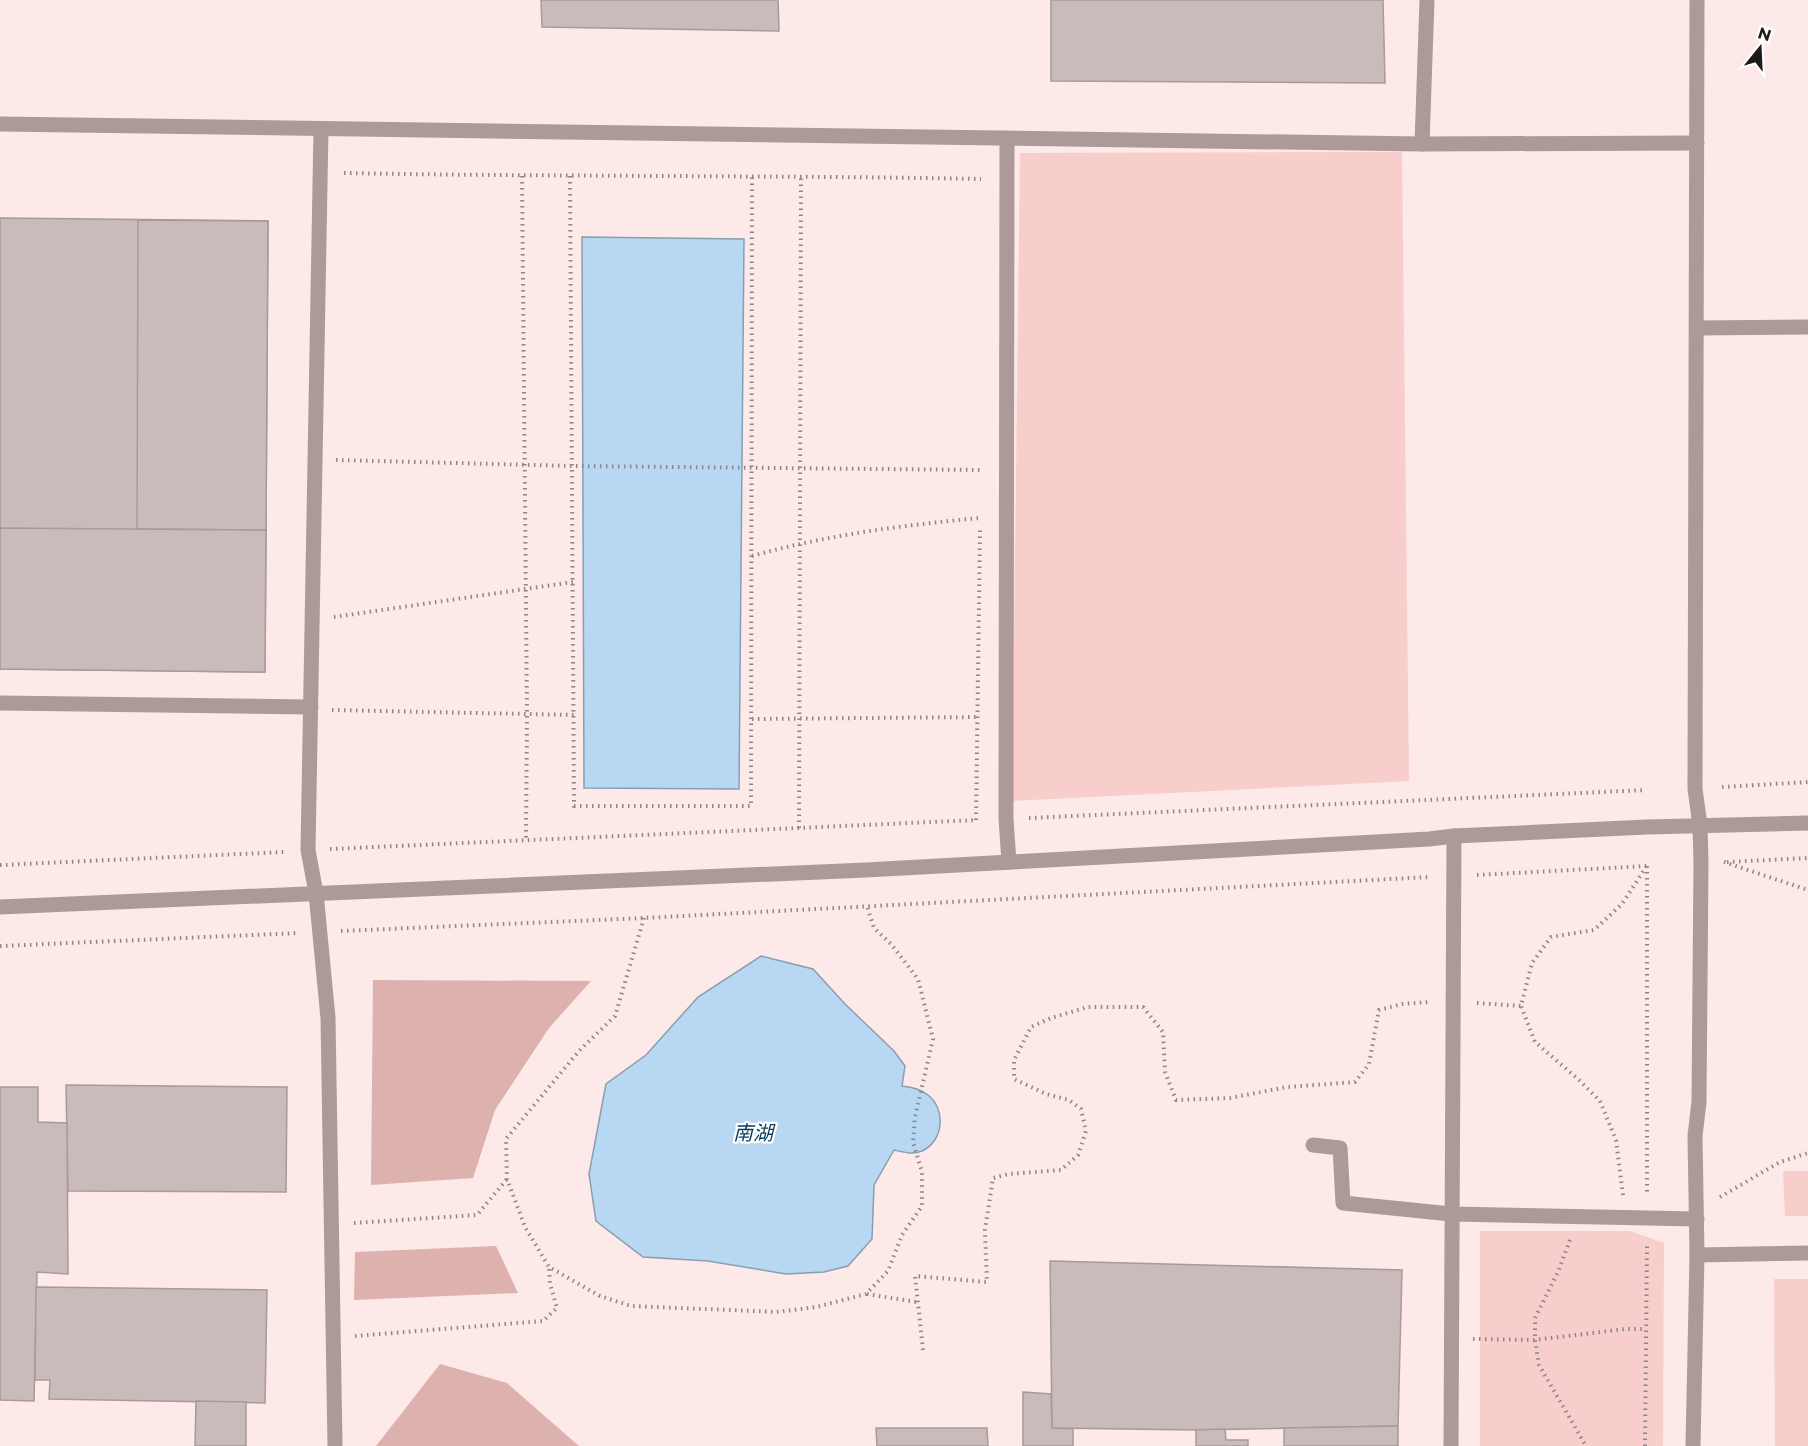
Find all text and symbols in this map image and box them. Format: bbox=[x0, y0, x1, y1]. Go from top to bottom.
north arrow bbox=[1730, 18, 1790, 78]
text: N bbox=[1755, 23, 1774, 45]
water label: 南湖 bbox=[733, 1121, 776, 1145]

